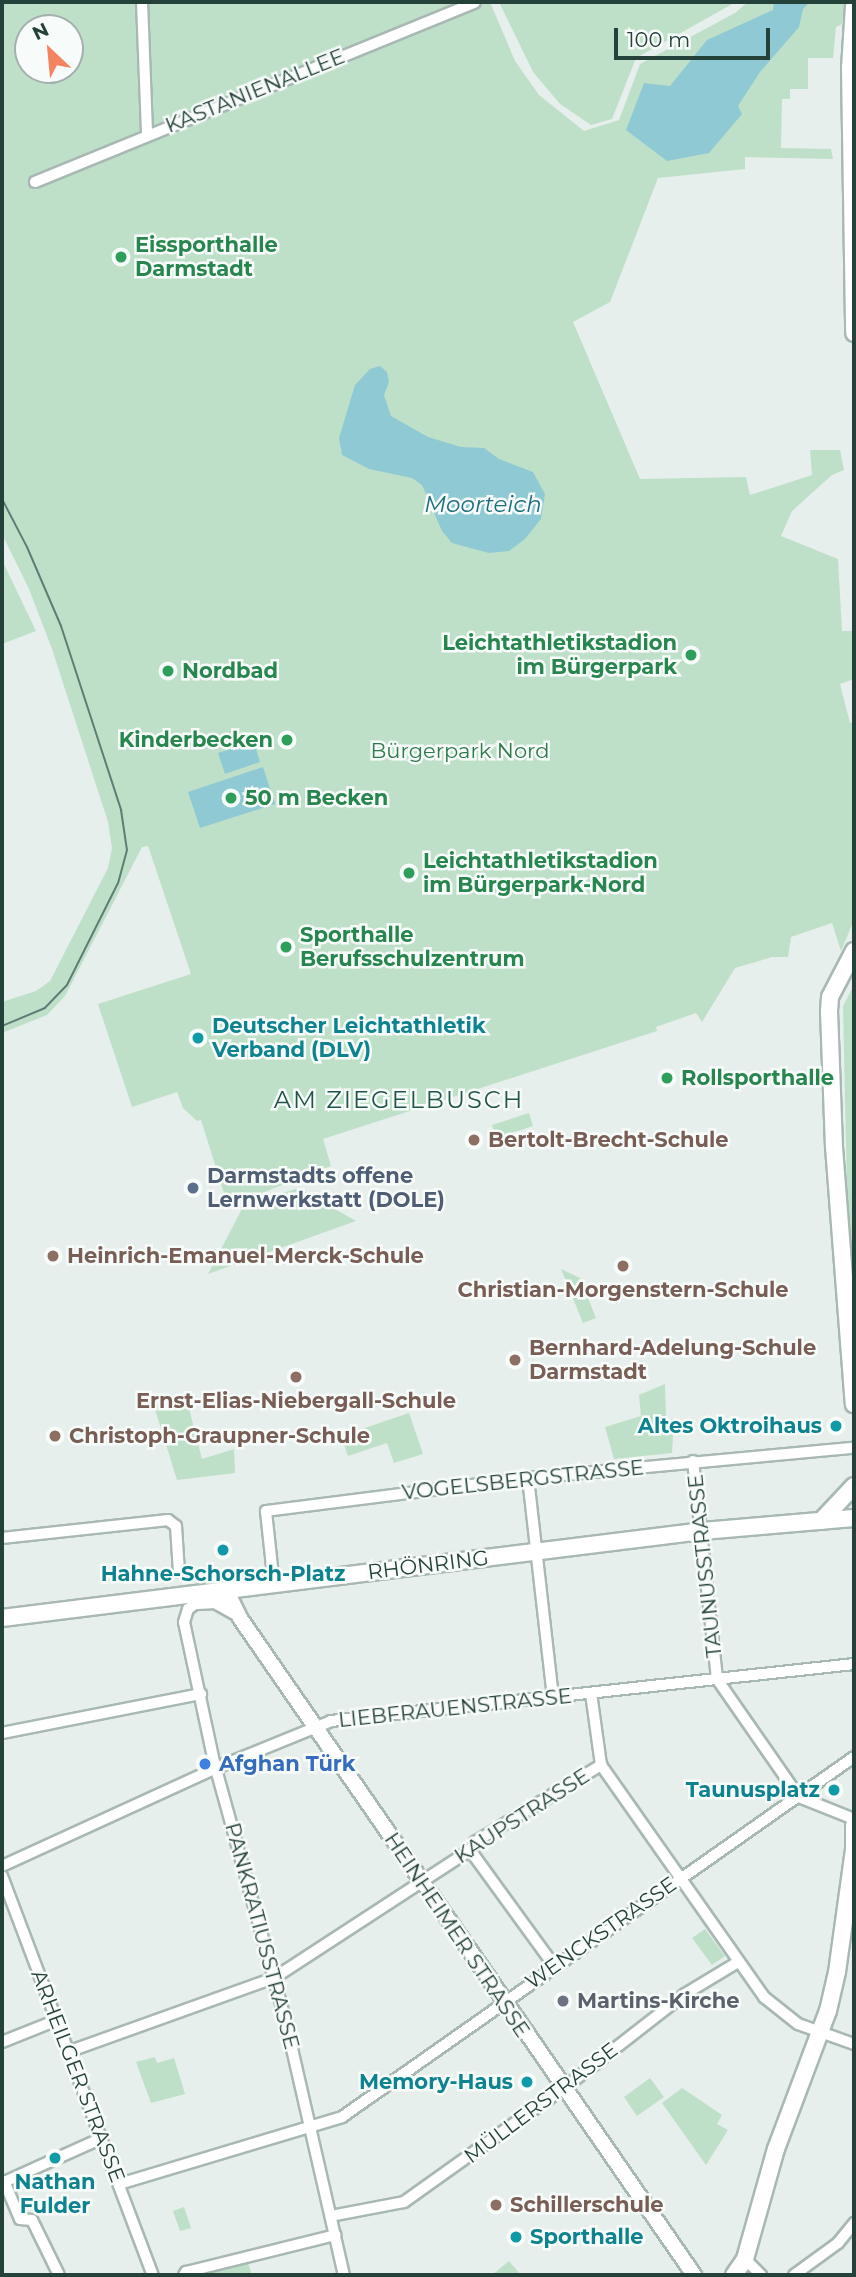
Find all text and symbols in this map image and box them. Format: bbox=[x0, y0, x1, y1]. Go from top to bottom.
north arrow bbox=[14, 14, 84, 84]
scale bar bbox=[618, 14, 774, 58]
text: N bbox=[29, 18, 52, 45]
text: 100 m bbox=[627, 27, 690, 52]
street label: KASTANIENALLEE bbox=[162, 44, 348, 138]
place label: Eissporthalle Darmstadt bbox=[135, 232, 278, 282]
marker: Eissporthalle Darmstadt bbox=[113, 249, 129, 265]
water label: Moorteich bbox=[424, 490, 542, 518]
place label: Leichtathletikstadion im Bürgerpark bbox=[442, 630, 677, 680]
marker: Leichtathletikstadion im Bürgerpark bbox=[683, 647, 699, 663]
place label: Nordbad bbox=[182, 658, 278, 684]
marker: Nordbad bbox=[160, 663, 176, 679]
place label: Kinderbecken bbox=[119, 727, 273, 753]
marker: Kinderbecken bbox=[279, 732, 295, 748]
park label: Bürgerpark Nord bbox=[371, 738, 549, 764]
place label: 50 m Becken bbox=[245, 785, 388, 811]
marker: 50 m Becken bbox=[223, 790, 239, 806]
place label: Leichtathletikstadion im Bürgerpark-Nord bbox=[423, 848, 658, 898]
marker: Leichtathletikstadion im Bürgerpark-Nord bbox=[401, 865, 417, 881]
place label: Sporthalle Berufsschulzentrum bbox=[300, 922, 524, 972]
marker: Sporthalle Berufsschulzentrum bbox=[278, 939, 294, 955]
place label: Deutscher Leichtathletik Verband (DLV) bbox=[212, 1013, 486, 1063]
marker: Deutscher Leichtathletik Verband (DLV) bbox=[190, 1030, 206, 1046]
place label: Rollsporthalle bbox=[681, 1065, 834, 1091]
marker: Rollsporthalle bbox=[659, 1070, 675, 1086]
district label: AM ZIEGELBUSCH bbox=[276, 1086, 522, 1114]
place label: Bertolt-Brecht-Schule bbox=[488, 1127, 729, 1153]
marker: Bertolt-Brecht-Schule bbox=[466, 1132, 482, 1148]
place label: Darmstadts offene Lernwerkstatt (DOLE) bbox=[207, 1163, 445, 1213]
marker: Darmstadts offene Lernwerkstatt (DOLE) bbox=[185, 1180, 201, 1196]
place label: Heinrich-Emanuel-Merck-Schule bbox=[67, 1243, 424, 1269]
marker: Heinrich-Emanuel-Merck-Schule bbox=[45, 1248, 61, 1264]
marker: Christian-Morgenstern-Schule bbox=[615, 1258, 631, 1274]
place label: Christian-Morgenstern-Schule bbox=[457, 1277, 789, 1303]
place label: Bernhard-Adelung-Schule Darmstadt bbox=[529, 1335, 816, 1385]
marker: Bernhard-Adelung-Schule Darmstadt bbox=[507, 1352, 523, 1368]
marker: Ernst-Elias-Niebergall-Schule bbox=[288, 1369, 304, 1385]
place label: Ernst-Elias-Niebergall-Schule bbox=[136, 1388, 456, 1414]
place label: Altes Oktroihaus bbox=[638, 1413, 822, 1439]
marker: Altes Oktroihaus bbox=[828, 1418, 844, 1434]
place label: Christoph-Graupner-Schule bbox=[69, 1423, 370, 1449]
marker: Christoph-Graupner-Schule bbox=[47, 1428, 63, 1444]
street label: VOGELSBERGSTRASSE bbox=[401, 1455, 645, 1505]
street label: TAUNUSSTRASSE bbox=[683, 1473, 727, 1659]
marker: Hahne-Schorsch-Platz bbox=[215, 1542, 231, 1558]
street label: RHÖNRING bbox=[366, 1545, 490, 1585]
place label: Hahne-Schorsch-Platz bbox=[101, 1561, 345, 1587]
street label: LIEBFRAUENSTRASSE bbox=[337, 1683, 573, 1733]
place label: Afghan Türk bbox=[219, 1751, 356, 1777]
marker: Afghan Türk bbox=[197, 1756, 213, 1772]
street label: KAUPSTRASSE bbox=[450, 1763, 594, 1869]
place label: Taunusplatz bbox=[686, 1777, 820, 1803]
marker: Taunusplatz bbox=[826, 1782, 842, 1798]
street label: PANKRATIUSSTRASSE bbox=[220, 1820, 304, 2052]
street label: HEINHEIMER STRASSE bbox=[379, 1828, 535, 2042]
street label: WENCKSTRASSE bbox=[521, 1871, 681, 1995]
street label: ARHEILGER STRASSE bbox=[26, 1966, 130, 2186]
place label: Martins-Kirche bbox=[577, 1988, 740, 2014]
marker: Martins-Kirche bbox=[555, 1993, 571, 2009]
street label: MÜLLERSTRASSE bbox=[459, 2037, 623, 2169]
place label: Memory-Haus bbox=[359, 2069, 513, 2095]
marker: Memory-Haus bbox=[519, 2074, 535, 2090]
marker: Nathan Fulder bbox=[47, 2150, 63, 2166]
place label: Nathan Fulder bbox=[14, 2169, 96, 2219]
place label: Schillerschule bbox=[510, 2192, 664, 2218]
marker: Schillerschule bbox=[488, 2197, 504, 2213]
place label: Sporthalle bbox=[530, 2224, 644, 2250]
marker: Sporthalle bbox=[508, 2229, 524, 2245]

